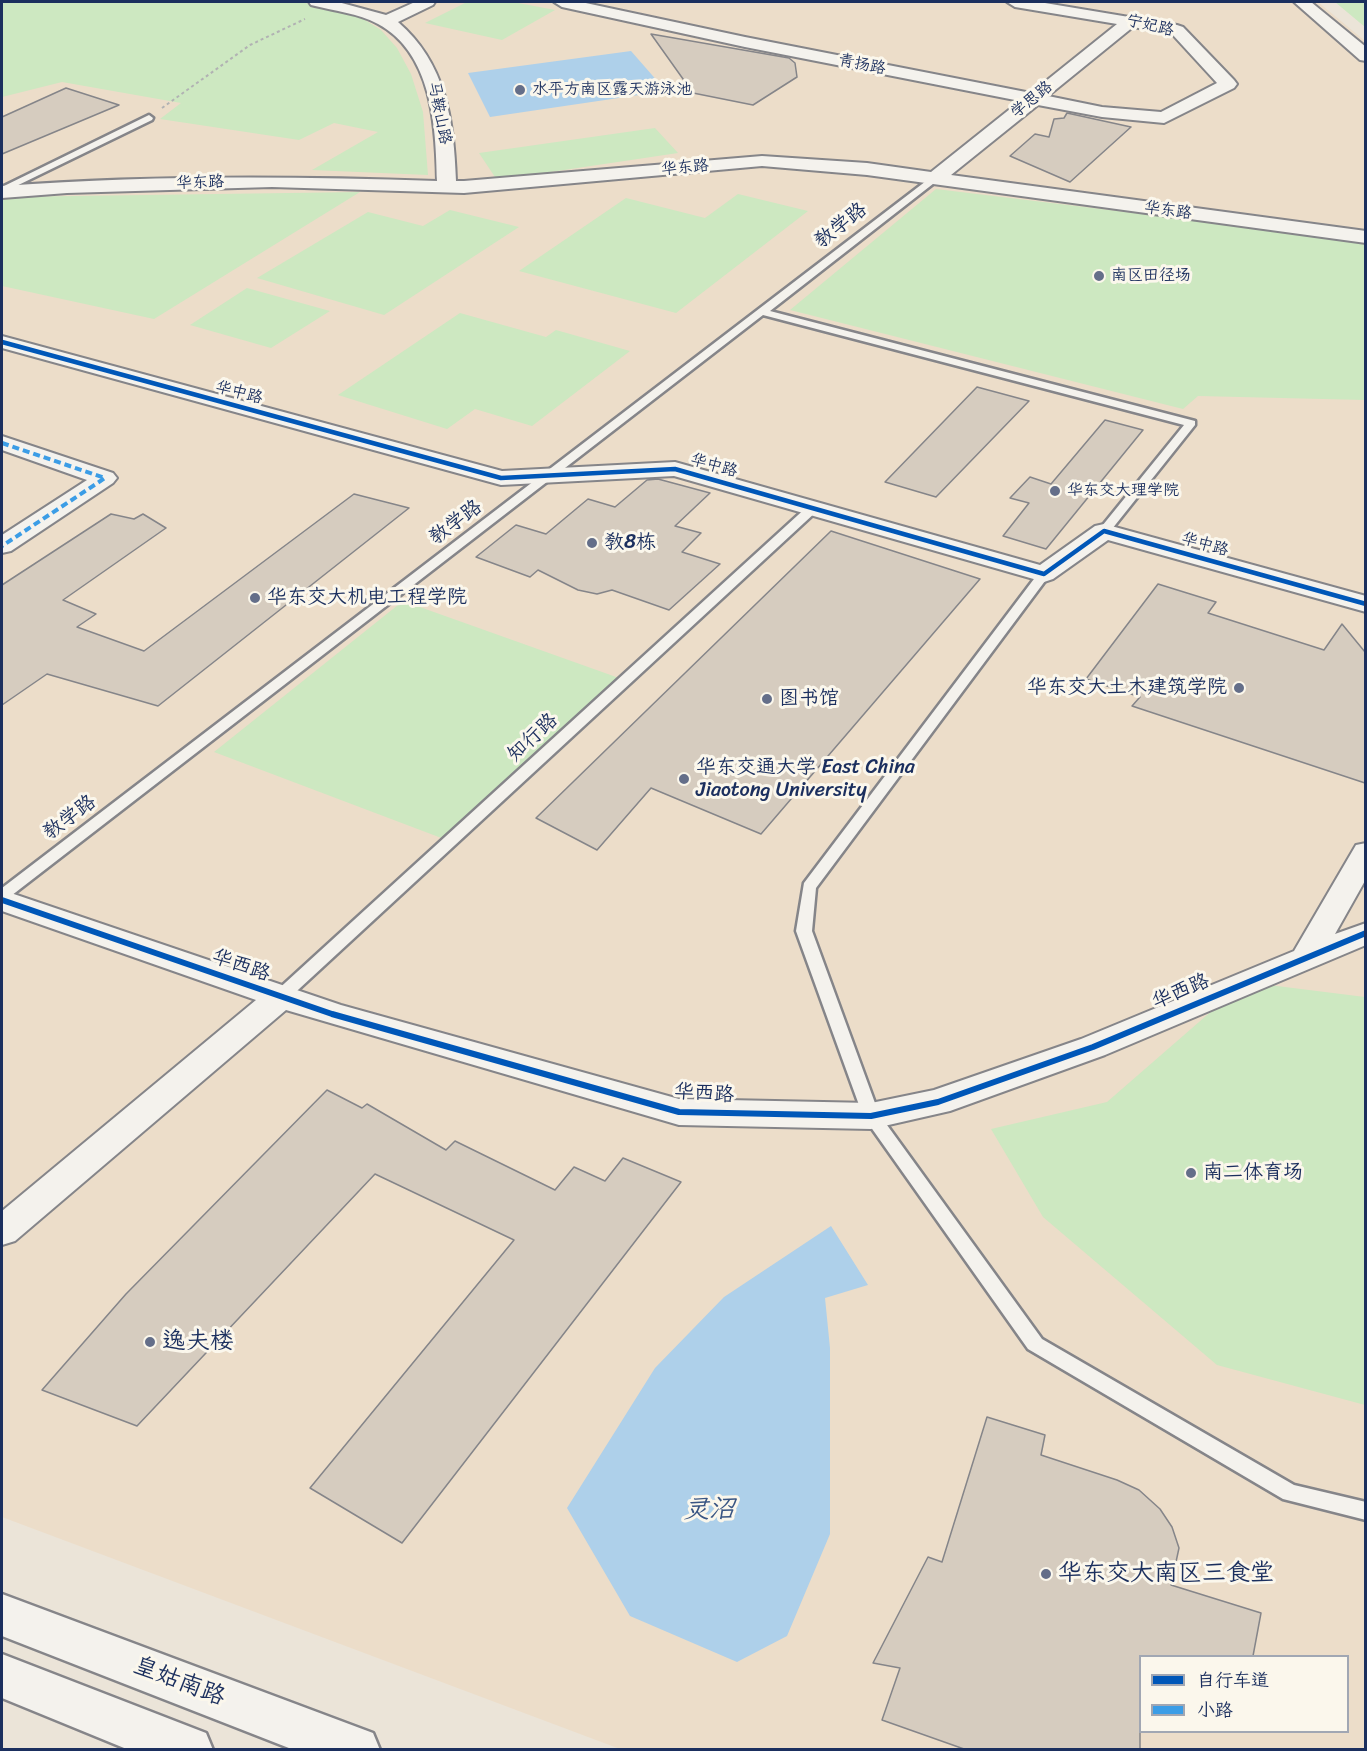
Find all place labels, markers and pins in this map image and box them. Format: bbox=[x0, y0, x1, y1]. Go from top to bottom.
place label: 水平方南区露天游泳池 bbox=[532, 80, 692, 100]
marker: 水平方南区露天游泳池 bbox=[513, 83, 527, 97]
place label: 南区田径场 bbox=[1111, 266, 1191, 286]
marker: 南区田径场 bbox=[1092, 269, 1106, 283]
place label: 华东交大理学院 bbox=[1067, 481, 1179, 501]
marker: 华东交大理学院 bbox=[1048, 484, 1062, 498]
place label: 教8栋 bbox=[604, 531, 656, 555]
marker: 教8栋 bbox=[585, 536, 599, 550]
place label: 华东交大机电工程学院 bbox=[267, 586, 467, 610]
marker: 华东交大机电工程学院 bbox=[248, 591, 262, 605]
place label: 华东交大土木建筑学院 bbox=[1027, 676, 1227, 700]
marker: 华东交大土木建筑学院 bbox=[1232, 681, 1246, 695]
place label: 图书馆 bbox=[779, 687, 839, 711]
marker: 图书馆 bbox=[760, 692, 774, 706]
place label: 华东交通大学 East China Jiaotong University bbox=[696, 756, 915, 803]
marker: 华东交通大学 East China Jiaotong University bbox=[677, 772, 691, 786]
place label: 南二体育场 bbox=[1203, 1161, 1303, 1185]
marker: 南二体育场 bbox=[1184, 1166, 1198, 1180]
place label: 逸夫楼 bbox=[162, 1328, 234, 1356]
marker: 逸夫楼 bbox=[143, 1335, 157, 1349]
place label: 华东交大南区三食堂 bbox=[1058, 1560, 1274, 1588]
marker: 华东交大南区三食堂 bbox=[1039, 1567, 1053, 1581]

